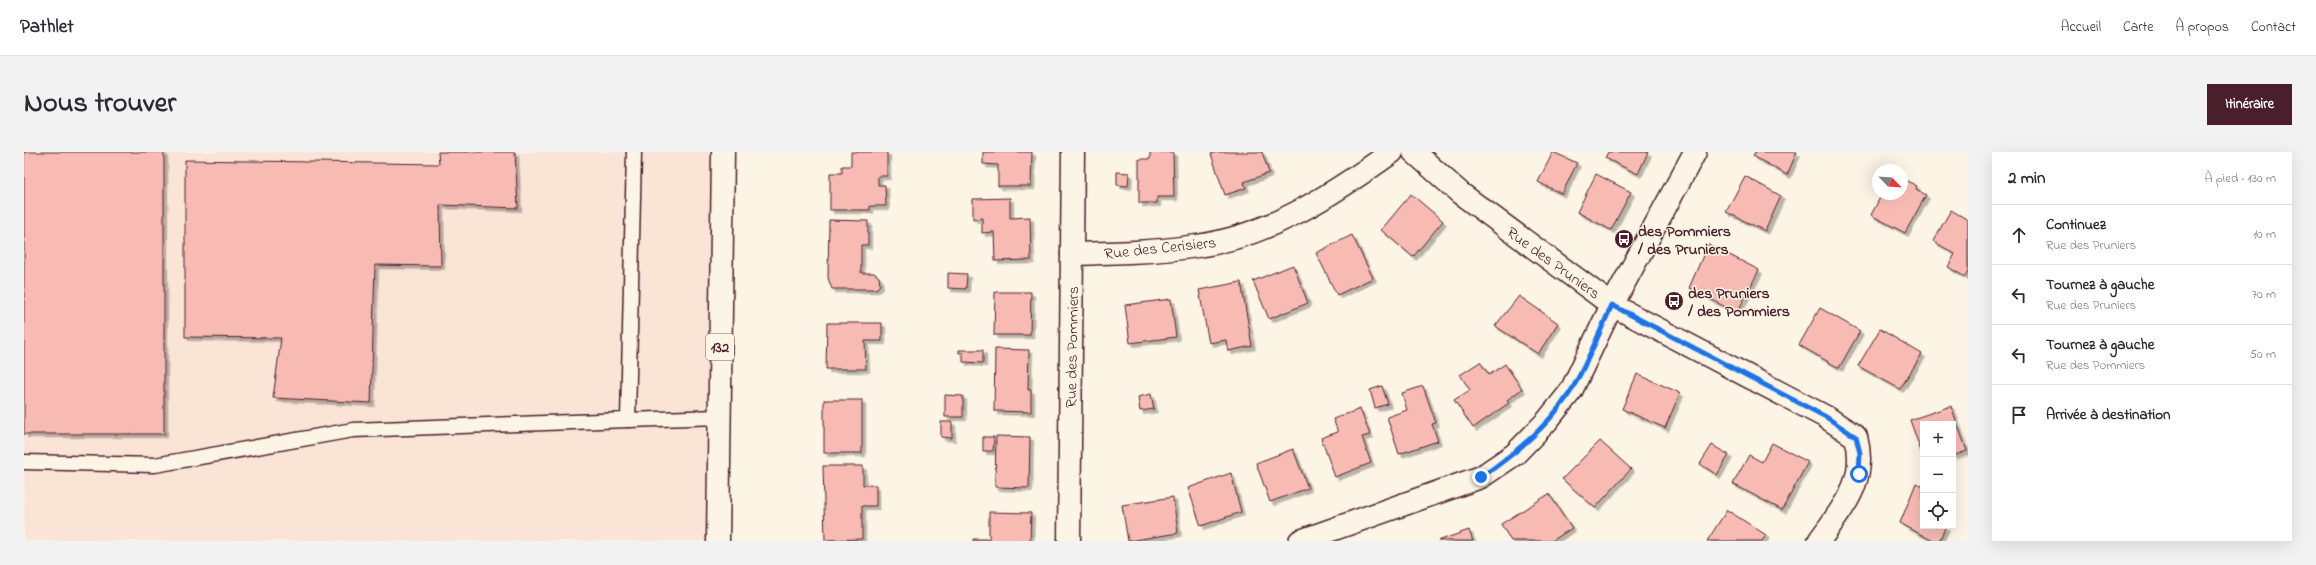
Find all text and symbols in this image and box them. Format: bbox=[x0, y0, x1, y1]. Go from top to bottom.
text: Pathlet bbox=[20, 14, 74, 41]
text: Accueil bbox=[2061, 17, 2101, 38]
text: Carte bbox=[2123, 17, 2154, 38]
text: À propos bbox=[2176, 17, 2229, 38]
text: Contact bbox=[2251, 17, 2296, 38]
text: Nous trouver bbox=[24, 84, 176, 125]
button: Itinéraire bbox=[2207, 84, 2292, 125]
north arrow bbox=[1872, 164, 1908, 200]
text: 2 min bbox=[2008, 166, 2045, 191]
text: À pied · 130 m bbox=[2204, 169, 2276, 188]
text: Continuez bbox=[2046, 214, 2106, 236]
place label: des Pommiers / des Pruniers bbox=[1637, 220, 1731, 262]
street label: Rue des Pruniers bbox=[1501, 221, 1605, 306]
icon: ahead bbox=[2008, 224, 2030, 246]
text: 10 m bbox=[2253, 225, 2276, 244]
bus stop icon: des Pommiers / des Pruniers bbox=[1613, 228, 1635, 250]
street label: Rue des Cerisiers bbox=[1103, 231, 1217, 267]
text: Rue des Pruniers bbox=[2046, 236, 2136, 255]
text: Tournez à gauche bbox=[2046, 274, 2154, 296]
place label: des Pruniers / des Pommiers bbox=[1687, 282, 1790, 324]
icon: left bbox=[2008, 284, 2030, 306]
text: 70 m bbox=[2252, 285, 2276, 304]
street label: Rue des Pommiers bbox=[1060, 286, 1086, 408]
bus stop icon: des Pruniers / des Pommiers bbox=[1663, 290, 1685, 312]
text: Rue des Pruniers bbox=[2046, 296, 2136, 315]
road number: 132 bbox=[706, 334, 734, 360]
text: Tournez à gauche bbox=[2046, 334, 2154, 356]
icon: left bbox=[2008, 344, 2030, 366]
text: 50 m bbox=[2250, 345, 2276, 364]
text: Rue des Pommiers bbox=[2046, 356, 2145, 375]
icon: arrive bbox=[2008, 404, 2030, 426]
text: Arrivée à destination bbox=[2046, 404, 2171, 426]
map controls bbox=[1920, 421, 1956, 529]
button: + bbox=[1920, 421, 1956, 457]
button: − bbox=[1920, 457, 1956, 493]
route start bbox=[1850, 465, 1868, 483]
route end bbox=[1472, 468, 1490, 486]
button: locate bbox=[1920, 493, 1956, 529]

